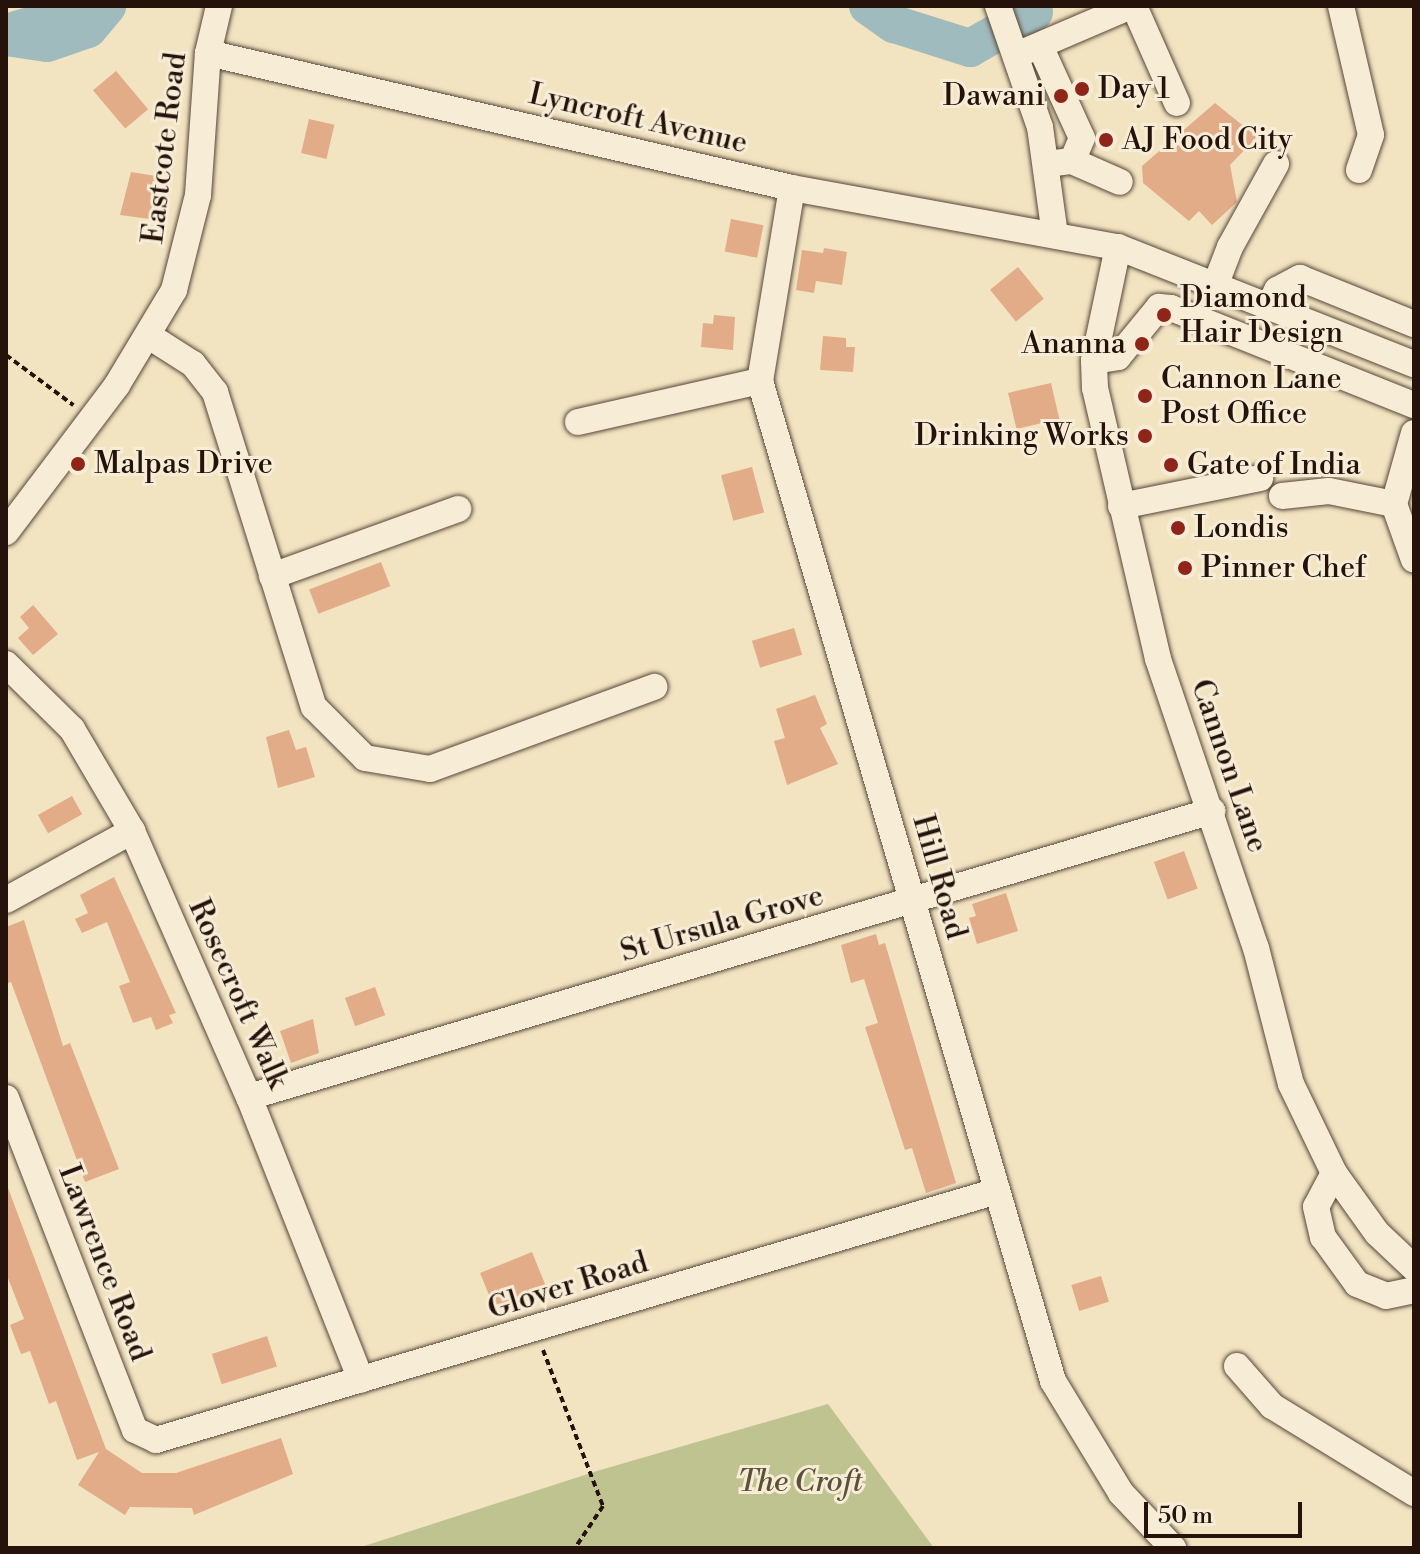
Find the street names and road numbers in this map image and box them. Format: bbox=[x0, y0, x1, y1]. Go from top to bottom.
street label: Eastcote Road bbox=[135, 50, 195, 246]
street label: Lyncroft Avenue bbox=[525, 76, 751, 162]
street label: Cannon Lane bbox=[1183, 675, 1275, 857]
street label: Hill Road bbox=[904, 811, 974, 943]
street label: St Ursula Grove bbox=[616, 878, 828, 970]
street label: Rosecroft Walk bbox=[180, 894, 296, 1094]
street label: Lawrence Road bbox=[50, 1160, 158, 1366]
street label: Glover Road bbox=[484, 1245, 652, 1327]

